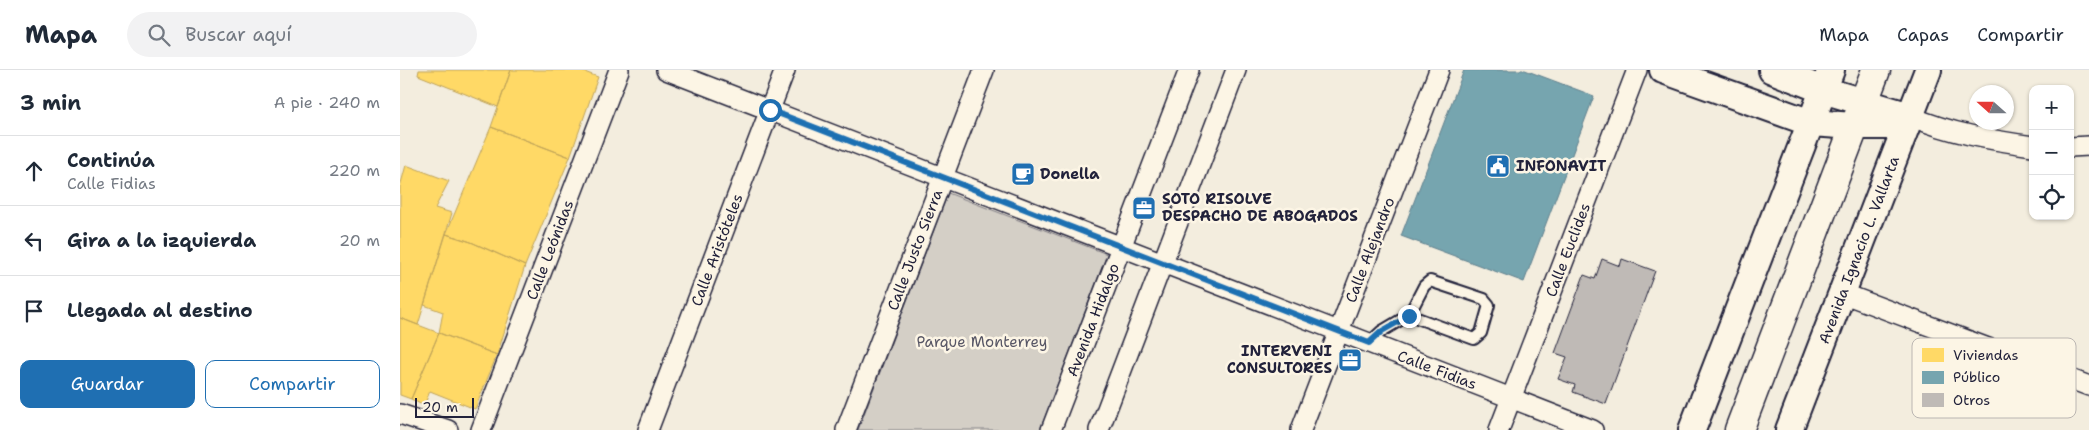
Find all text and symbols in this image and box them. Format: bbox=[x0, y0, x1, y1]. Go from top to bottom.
search box bbox=[127, 12, 477, 57]
text: Mapa bbox=[25, 19, 97, 51]
icon: search bbox=[145, 21, 173, 49]
text: Buscar aquí bbox=[185, 22, 292, 47]
text: Mapa bbox=[1819, 23, 1869, 47]
text: Capas bbox=[1897, 23, 1949, 47]
text: Compartir bbox=[1977, 23, 2064, 47]
north arrow bbox=[1969, 85, 2014, 130]
map controls bbox=[2029, 85, 2074, 220]
button: + bbox=[2029, 85, 2074, 130]
text: 3 min bbox=[20, 89, 81, 117]
text: A pie · 240 m bbox=[274, 92, 380, 113]
route start bbox=[759, 99, 782, 122]
button: − bbox=[2029, 130, 2074, 175]
text: Continúa bbox=[67, 148, 155, 173]
public building icon: INFONAVIT bbox=[1485, 153, 1511, 179]
street label: Avenida Ignacio L. Vallarta bbox=[1814, 153, 1904, 347]
place label: INFONAVIT bbox=[1516, 156, 1607, 176]
icon: ahead bbox=[20, 157, 48, 185]
text: 220 m bbox=[328, 160, 380, 181]
cafe icon: Donella bbox=[1010, 161, 1036, 187]
place label: Donella bbox=[1040, 164, 1100, 184]
text: Calle Fidias bbox=[67, 173, 156, 194]
button: locate bbox=[2029, 175, 2074, 220]
street label: Calle Justo Sierra bbox=[883, 186, 948, 313]
place label: SOTO RISOLVE DESPACHO DE ABOGADOS bbox=[1162, 189, 1358, 226]
street label: Calle Aristóteles bbox=[686, 191, 748, 309]
street label: Calle Alejandro bbox=[1341, 194, 1399, 306]
office icon: SOTO RISOLVE DESPACHO DE ABOGADOS bbox=[1131, 195, 1157, 221]
street label: Calle Leónidas bbox=[522, 197, 578, 303]
street label: Calle Euclides bbox=[1541, 200, 1595, 300]
icon: left bbox=[20, 227, 48, 255]
text: Gira a la izquierda bbox=[67, 228, 256, 253]
text: 20 m bbox=[339, 230, 380, 251]
street label: Avenida Hidalgo bbox=[1062, 260, 1124, 380]
icon: arrive bbox=[20, 297, 48, 325]
text: Llegada al destino bbox=[67, 298, 253, 323]
route end bbox=[1398, 305, 1421, 328]
park label: Parque Monterrey bbox=[917, 332, 1047, 352]
legend bbox=[1912, 338, 2076, 418]
place label: INTERVENI CONSULTORES bbox=[1227, 341, 1332, 378]
street label: Calle Fidias bbox=[1395, 346, 1479, 394]
text: Viviendas bbox=[1953, 346, 2018, 364]
office icon: INTERVENI CONSULTORES bbox=[1337, 347, 1363, 373]
button: Guardar bbox=[20, 360, 195, 408]
button: Compartir bbox=[205, 360, 380, 408]
text: Público bbox=[1953, 368, 2000, 386]
text: Otros bbox=[1953, 391, 1990, 409]
scale bar bbox=[415, 395, 474, 418]
text: 20 m bbox=[422, 398, 458, 416]

